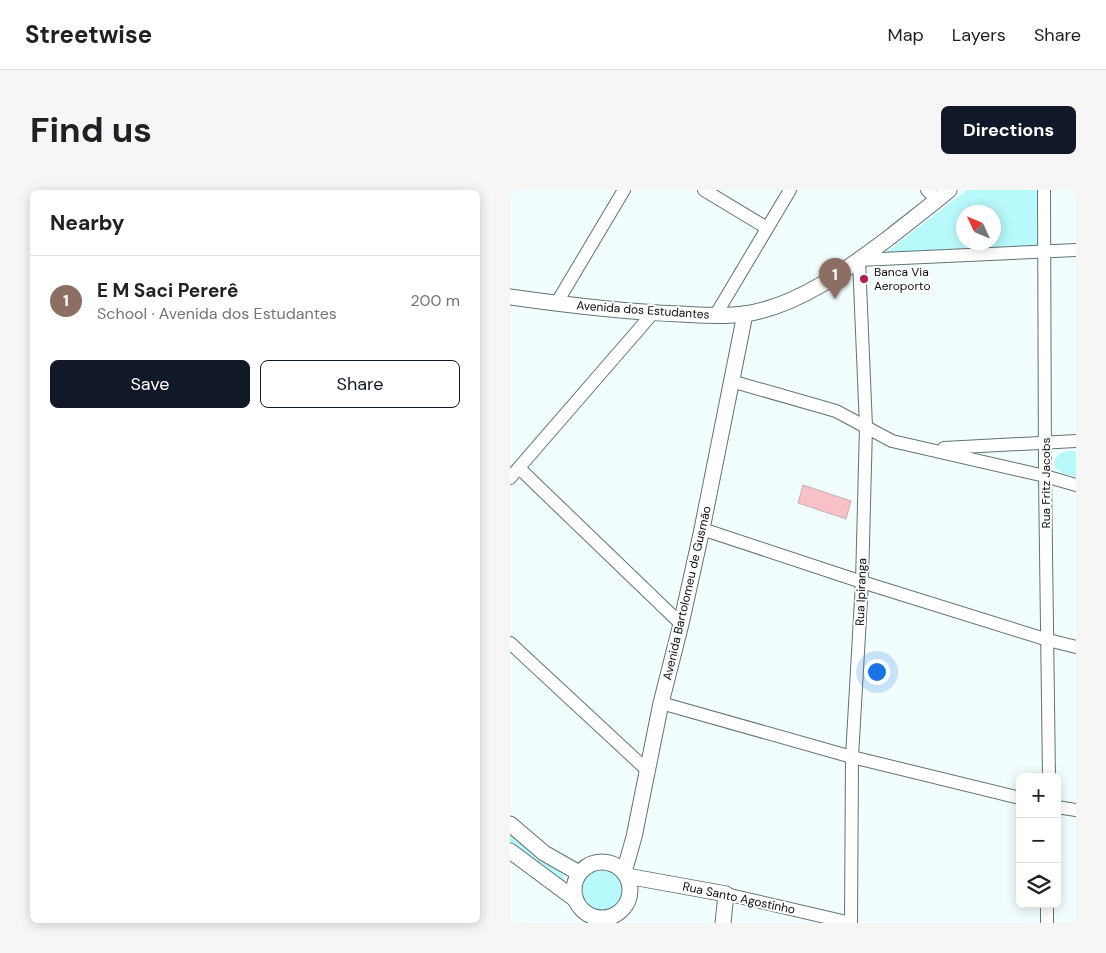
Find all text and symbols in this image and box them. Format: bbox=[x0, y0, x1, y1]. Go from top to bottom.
text: Streetwise bbox=[25, 19, 152, 50]
text: Map bbox=[888, 23, 924, 47]
text: Layers bbox=[952, 23, 1006, 47]
text: Share bbox=[1034, 23, 1081, 47]
button: Directions bbox=[941, 106, 1076, 154]
text: Find us bbox=[30, 107, 152, 153]
north arrow bbox=[956, 205, 1001, 250]
text: Nearby bbox=[50, 209, 124, 237]
pin: 1 bbox=[819, 258, 851, 299]
place label: Banca Via Aeroporto bbox=[874, 264, 931, 294]
marker: Banca Via Aeroporto bbox=[858, 273, 870, 285]
text: E M Saci Pererê bbox=[97, 278, 238, 303]
text: 1 bbox=[63, 290, 69, 311]
text: 200 m bbox=[411, 290, 460, 311]
street label: Avenida dos Estudantes bbox=[576, 297, 710, 323]
text: School · Avenida dos Estudantes bbox=[97, 303, 337, 324]
button: Save bbox=[50, 360, 250, 408]
button: Share bbox=[260, 360, 460, 408]
street label: Rua Fritz Jacobs bbox=[1038, 438, 1054, 528]
street label: Avenida Bartolomeu de Gusmão bbox=[659, 504, 715, 682]
street label: Rua Ipiranga bbox=[852, 558, 870, 626]
your location bbox=[864, 659, 890, 685]
map controls bbox=[1016, 773, 1061, 908]
button: + bbox=[1016, 773, 1061, 818]
button: − bbox=[1016, 818, 1061, 863]
button: layers bbox=[1016, 863, 1061, 908]
street label: Rua Santo Agostinho bbox=[681, 878, 797, 918]

